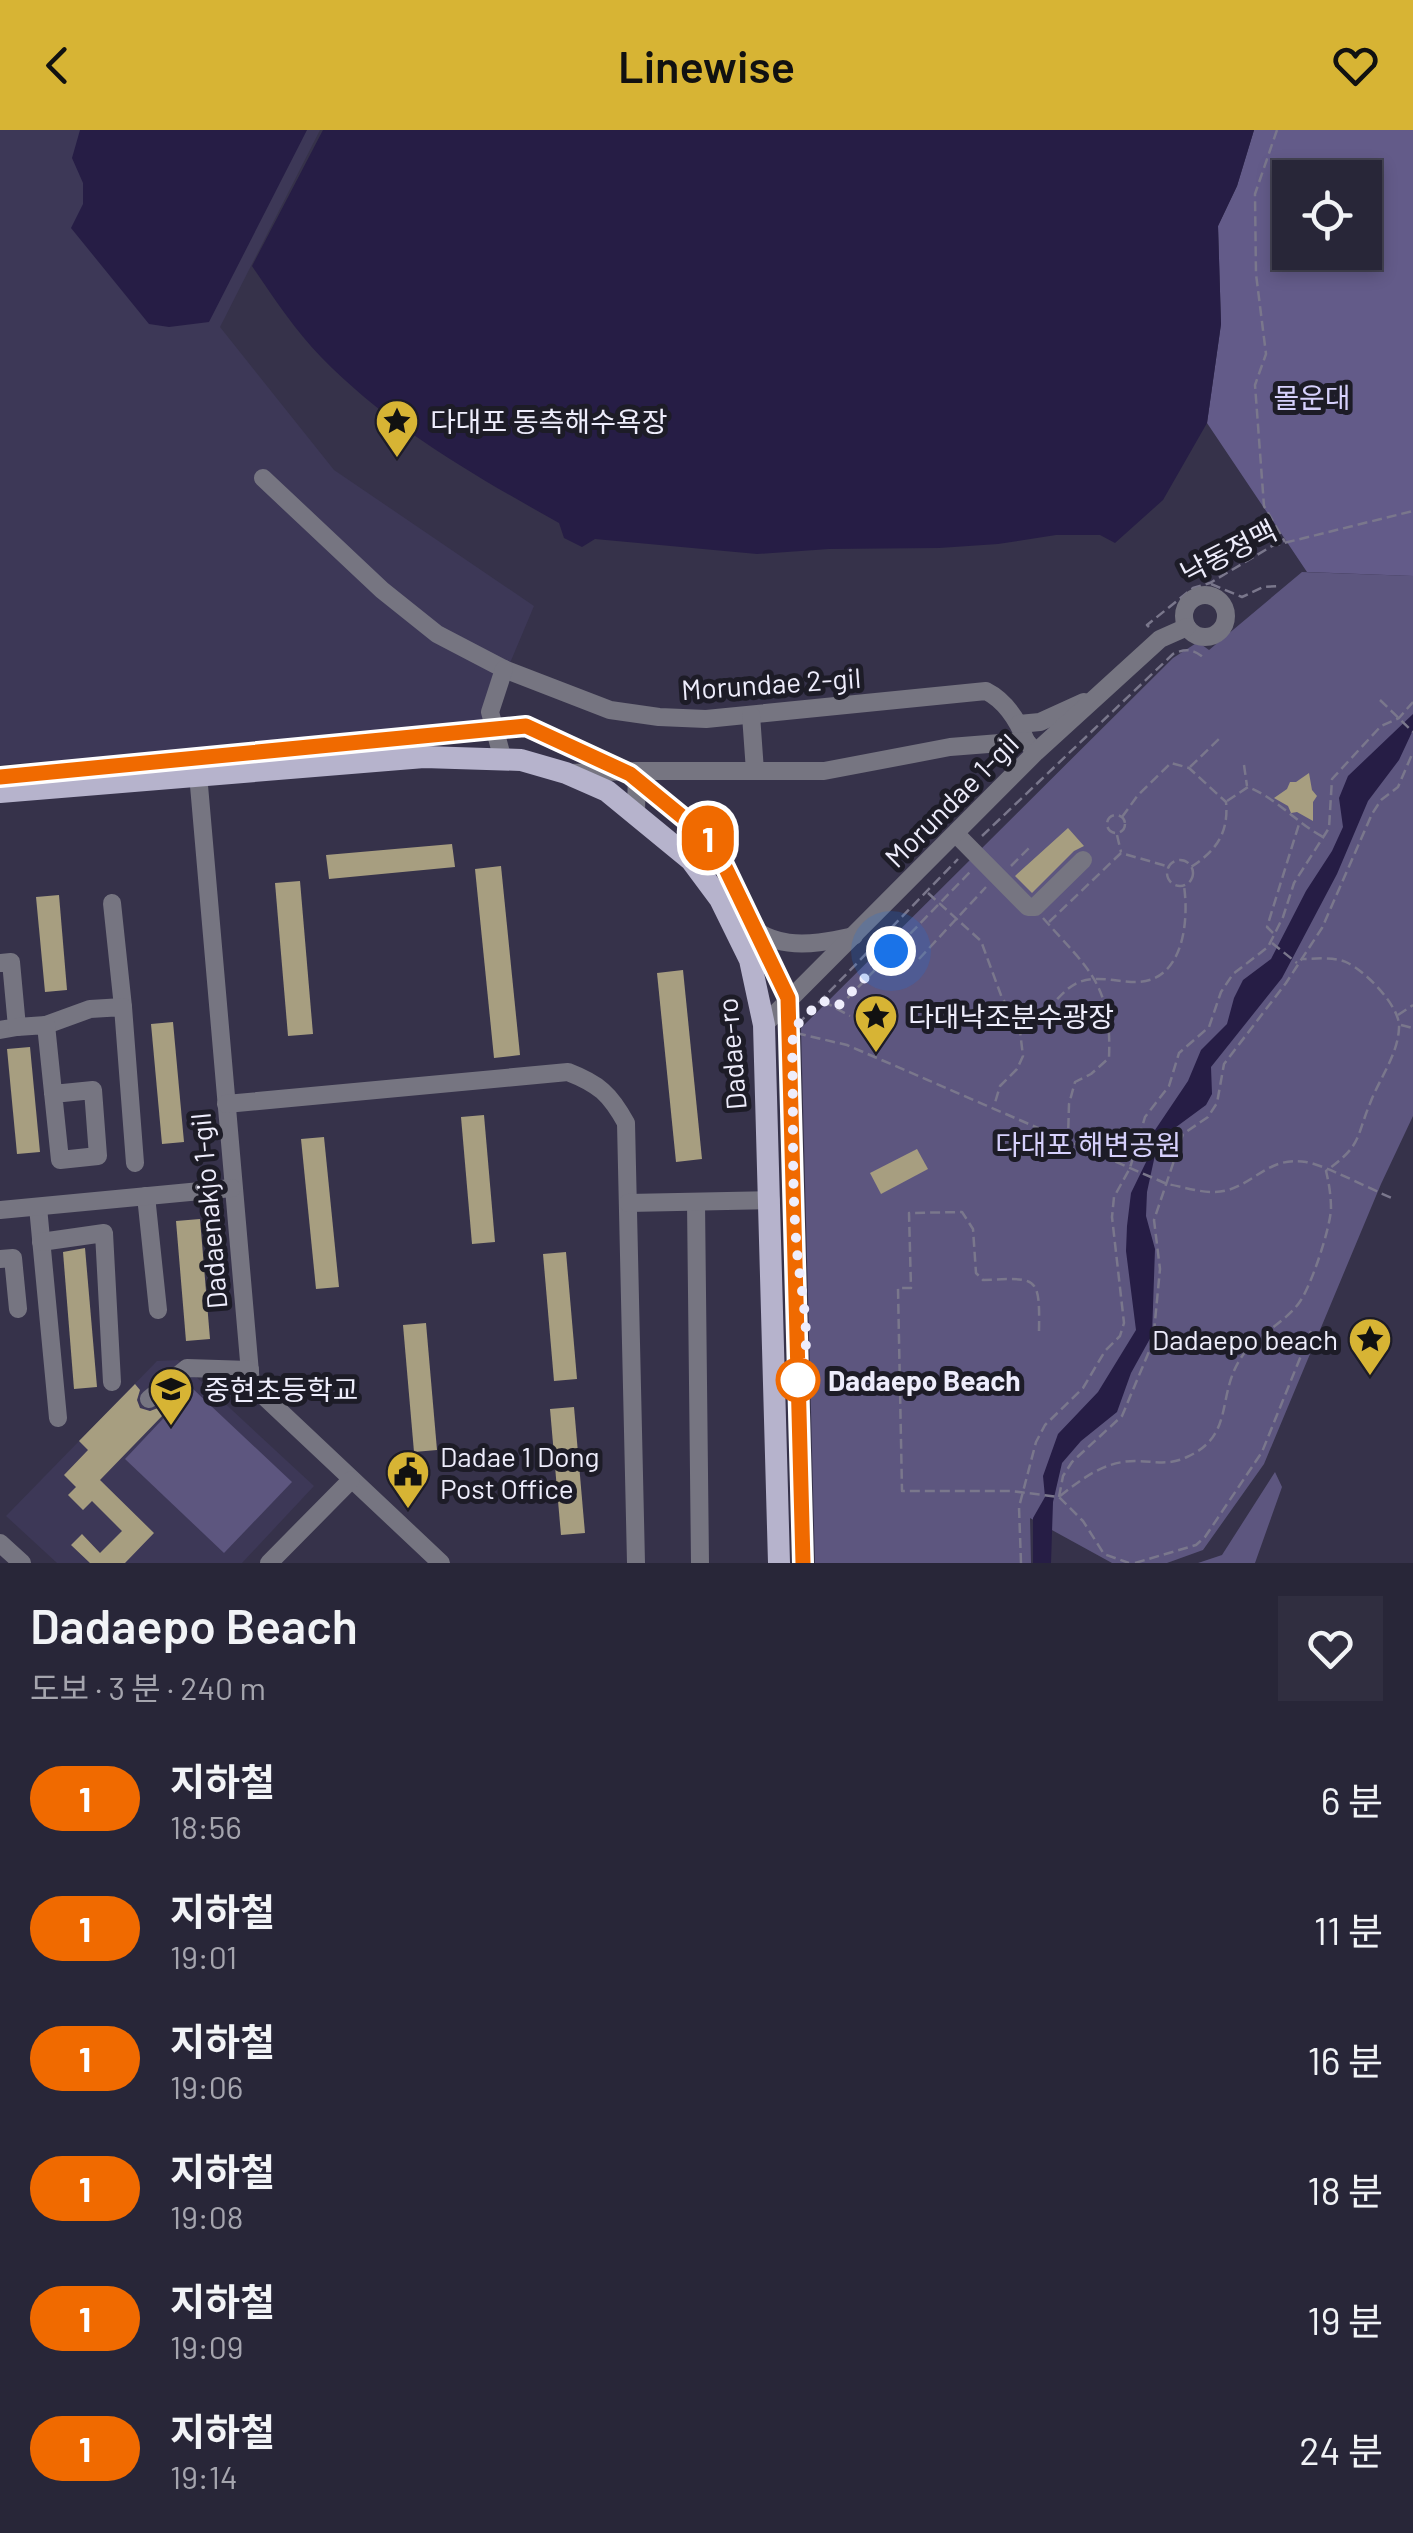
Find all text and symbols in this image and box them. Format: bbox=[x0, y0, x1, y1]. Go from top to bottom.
icon: back bbox=[30, 38, 85, 93]
text: Linewise bbox=[618, 38, 795, 92]
icon: heart bbox=[1328, 38, 1383, 93]
map controls bbox=[1272, 160, 1382, 270]
button: locate bbox=[1272, 160, 1382, 270]
park label: 몰운대 bbox=[1273, 380, 1351, 414]
place icon: 다대포 동측해수욕장 bbox=[374, 398, 420, 459]
place label: 다대포 동측해수욕장 bbox=[430, 404, 667, 438]
street label: 낙동정맥 bbox=[1174, 512, 1282, 590]
street label: Morundae 2-gil bbox=[680, 660, 862, 706]
street label: Morundae 1-gil bbox=[877, 726, 1025, 874]
line badge: 1 bbox=[676, 806, 740, 870]
text: 1 bbox=[702, 817, 714, 859]
your location bbox=[866, 926, 916, 976]
place icon: 다대낙조분수광장 bbox=[853, 993, 899, 1054]
street label: Dadae-ro bbox=[709, 997, 753, 1111]
place label: 다대낙조분수광장 bbox=[908, 999, 1114, 1033]
street label: Dadaenakjo 1-gil bbox=[183, 1112, 233, 1310]
park label: 다대포 해변공원 bbox=[995, 1127, 1181, 1161]
place icon: Dadaepo beach bbox=[1347, 1316, 1393, 1377]
place label: Dadaepo beach bbox=[1152, 1322, 1338, 1356]
marker: Dadaepo Beach bbox=[777, 1359, 819, 1401]
place label: Dadaepo Beach bbox=[828, 1363, 1021, 1397]
school or university icon: 중현초등학교 bbox=[148, 1366, 194, 1427]
place label: 중현초등학교 bbox=[204, 1372, 359, 1406]
place label: Dadae 1 Dong Post Office bbox=[440, 1439, 600, 1505]
public building icon: Dadae 1 Dong Post Office bbox=[385, 1449, 431, 1510]
text: Dadaepo Beach bbox=[30, 1596, 358, 1654]
button: heart bbox=[1278, 1596, 1383, 1701]
text: 도보 · 3 분 · 240 m bbox=[30, 1668, 266, 1706]
text: 지하철 bbox=[170, 1758, 275, 1804]
text: 1 bbox=[79, 1777, 91, 1819]
text: 6 분 bbox=[1321, 1777, 1383, 1823]
text: 18:56 bbox=[170, 1807, 242, 1845]
text: 지하철 bbox=[170, 1888, 275, 1934]
text: 1 bbox=[79, 1907, 91, 1949]
text: 11 분 bbox=[1314, 1907, 1383, 1953]
text: 19:01 bbox=[170, 1937, 237, 1975]
text: 지하철 bbox=[170, 2018, 275, 2064]
text: 1 bbox=[79, 2037, 91, 2079]
text: 16 분 bbox=[1308, 2037, 1383, 2083]
text: 19:06 bbox=[170, 2067, 243, 2105]
text: 지하철 bbox=[170, 2148, 275, 2194]
text: 1 bbox=[79, 2167, 91, 2209]
text: 18 분 bbox=[1307, 2167, 1383, 2213]
text: 19:08 bbox=[170, 2197, 243, 2235]
text: 지하철 bbox=[170, 2278, 275, 2324]
text: 1 bbox=[79, 2297, 91, 2339]
text: 19 분 bbox=[1307, 2297, 1383, 2343]
text: 19:09 bbox=[170, 2327, 243, 2365]
text: 지하철 bbox=[170, 2408, 275, 2454]
text: 1 bbox=[79, 2427, 91, 2469]
text: 24 분 bbox=[1299, 2427, 1383, 2473]
text: 19:14 bbox=[170, 2457, 238, 2495]

